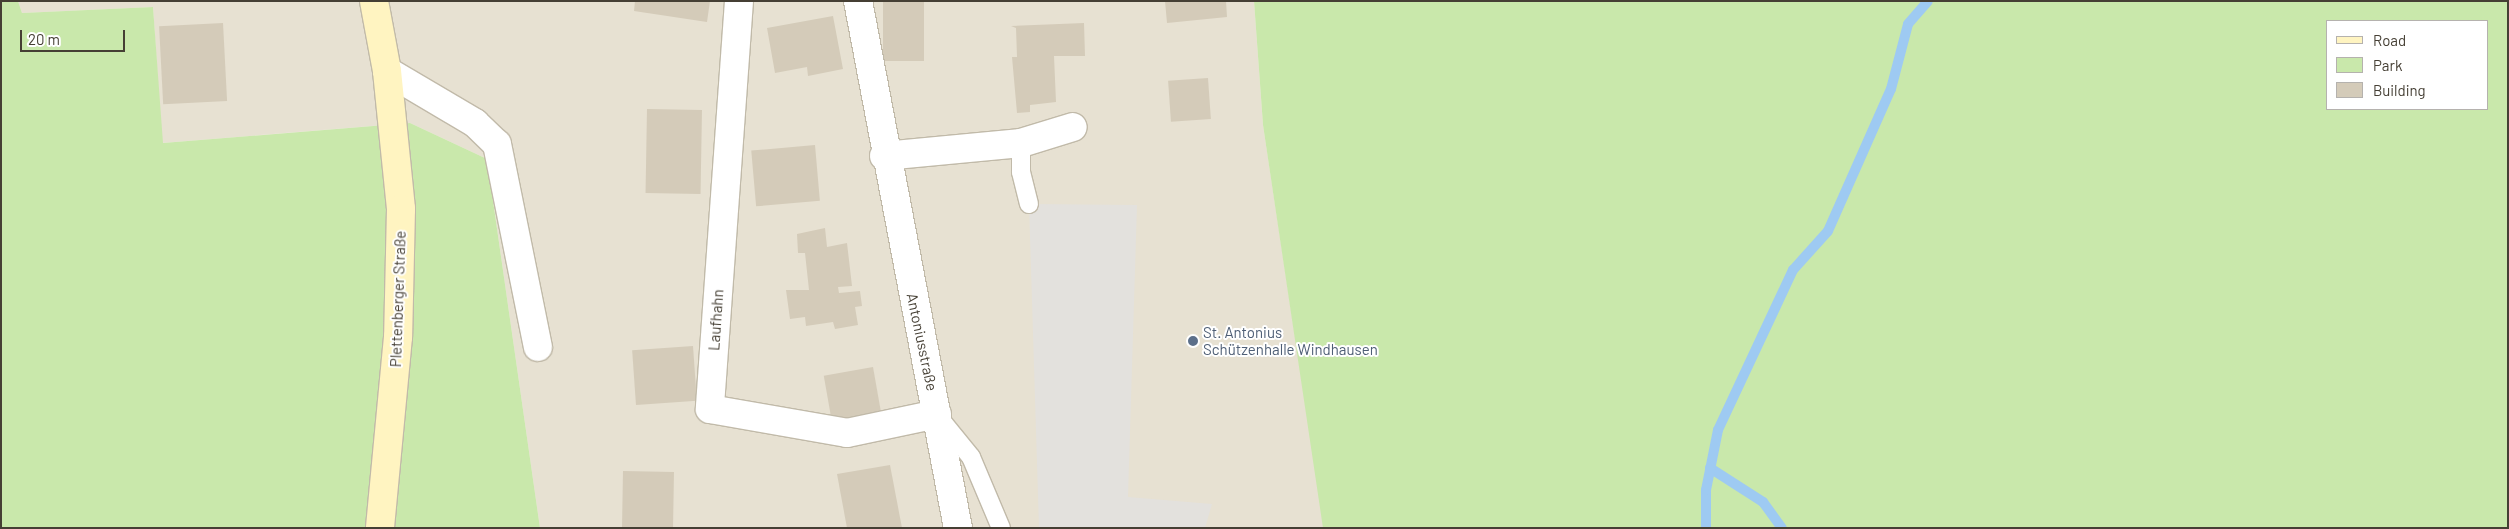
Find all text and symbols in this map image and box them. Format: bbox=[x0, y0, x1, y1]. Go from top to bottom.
scale bar bbox=[22, 20, 128, 52]
legend bbox=[2326, 20, 2489, 110]
text: 20 m bbox=[28, 30, 60, 48]
text: Road bbox=[2373, 31, 2406, 49]
text: Park bbox=[2373, 56, 2402, 74]
text: Building bbox=[2373, 81, 2426, 99]
street label: Plettenberger Straße bbox=[387, 230, 409, 368]
street label: Laufhahn bbox=[705, 289, 727, 351]
street label: Antoniusstraße bbox=[903, 291, 941, 393]
place label: St. Antonius Schützenhalle Windhausen bbox=[1203, 323, 1378, 358]
marker: St. Antonius Schützenhalle Windhausen bbox=[1187, 335, 1199, 347]

